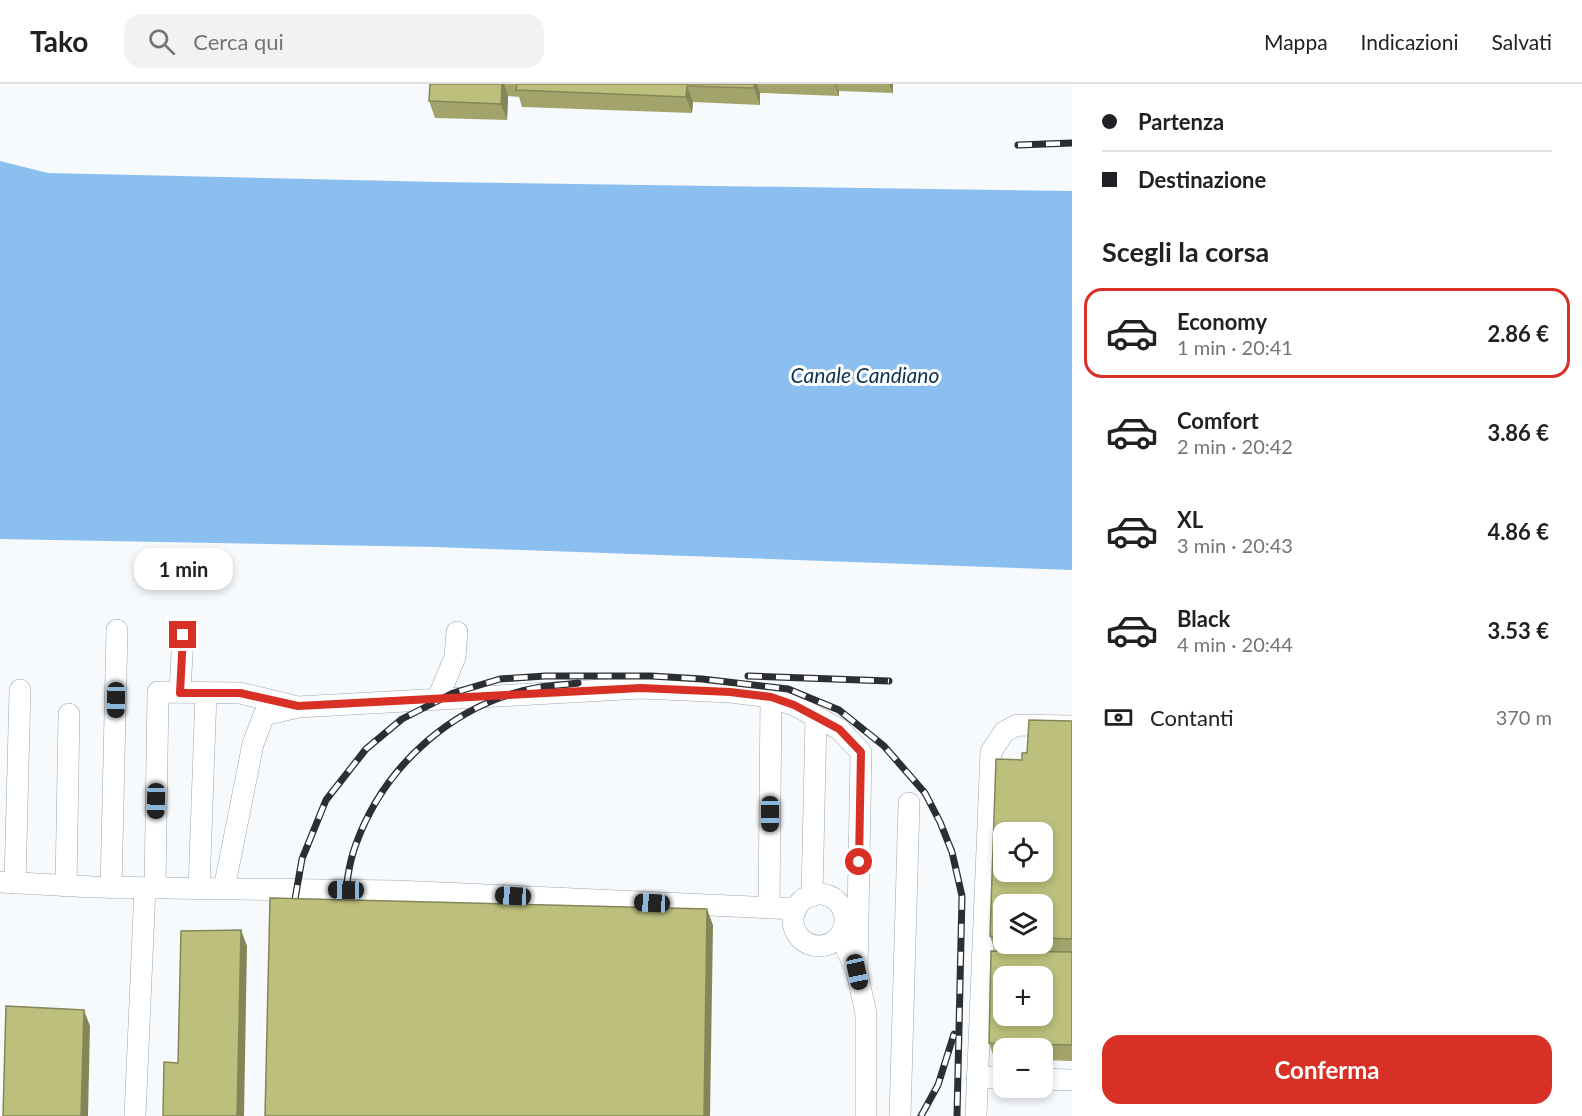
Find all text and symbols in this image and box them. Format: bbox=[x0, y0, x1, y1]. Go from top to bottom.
search box bbox=[124, 14, 544, 68]
text: Tako bbox=[30, 24, 88, 58]
icon: search bbox=[145, 25, 178, 58]
text: Cerca qui bbox=[193, 28, 284, 55]
text: Mappa bbox=[1264, 29, 1328, 54]
text: Indicazioni bbox=[1361, 29, 1459, 54]
text: Salvati bbox=[1492, 29, 1552, 54]
text: Partenza bbox=[1138, 108, 1224, 135]
text: Destinazione bbox=[1138, 166, 1266, 193]
text: Scegli la corsa bbox=[1102, 235, 1269, 268]
icon: car bbox=[1105, 306, 1159, 360]
text: Economy bbox=[1177, 308, 1267, 335]
text: 2.86 € bbox=[1487, 320, 1549, 347]
text: 1 min · 20:41 bbox=[1177, 335, 1293, 359]
water label: Canale Candiano bbox=[791, 362, 939, 387]
icon: car bbox=[1105, 405, 1159, 459]
text: Comfort bbox=[1177, 407, 1259, 434]
text: 3.86 € bbox=[1487, 419, 1549, 446]
text: 2 min · 20:42 bbox=[1177, 434, 1293, 458]
icon: car bbox=[1105, 504, 1159, 558]
text: XL bbox=[1177, 506, 1203, 533]
text: 4.86 € bbox=[1487, 518, 1549, 545]
text: 3 min · 20:43 bbox=[1177, 533, 1293, 557]
callout: 1 min bbox=[134, 548, 232, 590]
text: 1 min bbox=[159, 557, 208, 581]
icon: car bbox=[1105, 603, 1159, 657]
text: Black bbox=[1177, 605, 1230, 632]
text: 3.53 € bbox=[1487, 617, 1549, 644]
route end bbox=[169, 621, 196, 648]
text: 4 min · 20:44 bbox=[1177, 632, 1293, 656]
car bbox=[107, 682, 125, 718]
icon: cash bbox=[1102, 701, 1135, 734]
text: Contanti bbox=[1150, 704, 1234, 731]
text: 370 m bbox=[1496, 705, 1552, 729]
car bbox=[147, 783, 165, 819]
car bbox=[761, 796, 779, 832]
map controls bbox=[993, 822, 1053, 1098]
button: locate bbox=[993, 822, 1053, 882]
route start bbox=[845, 848, 872, 875]
car bbox=[328, 881, 364, 899]
car bbox=[495, 886, 531, 906]
car bbox=[634, 893, 670, 913]
button: layers bbox=[993, 894, 1053, 954]
car bbox=[844, 953, 870, 991]
button: + bbox=[993, 966, 1053, 1026]
button: Conferma bbox=[1102, 1035, 1552, 1104]
button: − bbox=[993, 1038, 1053, 1098]

